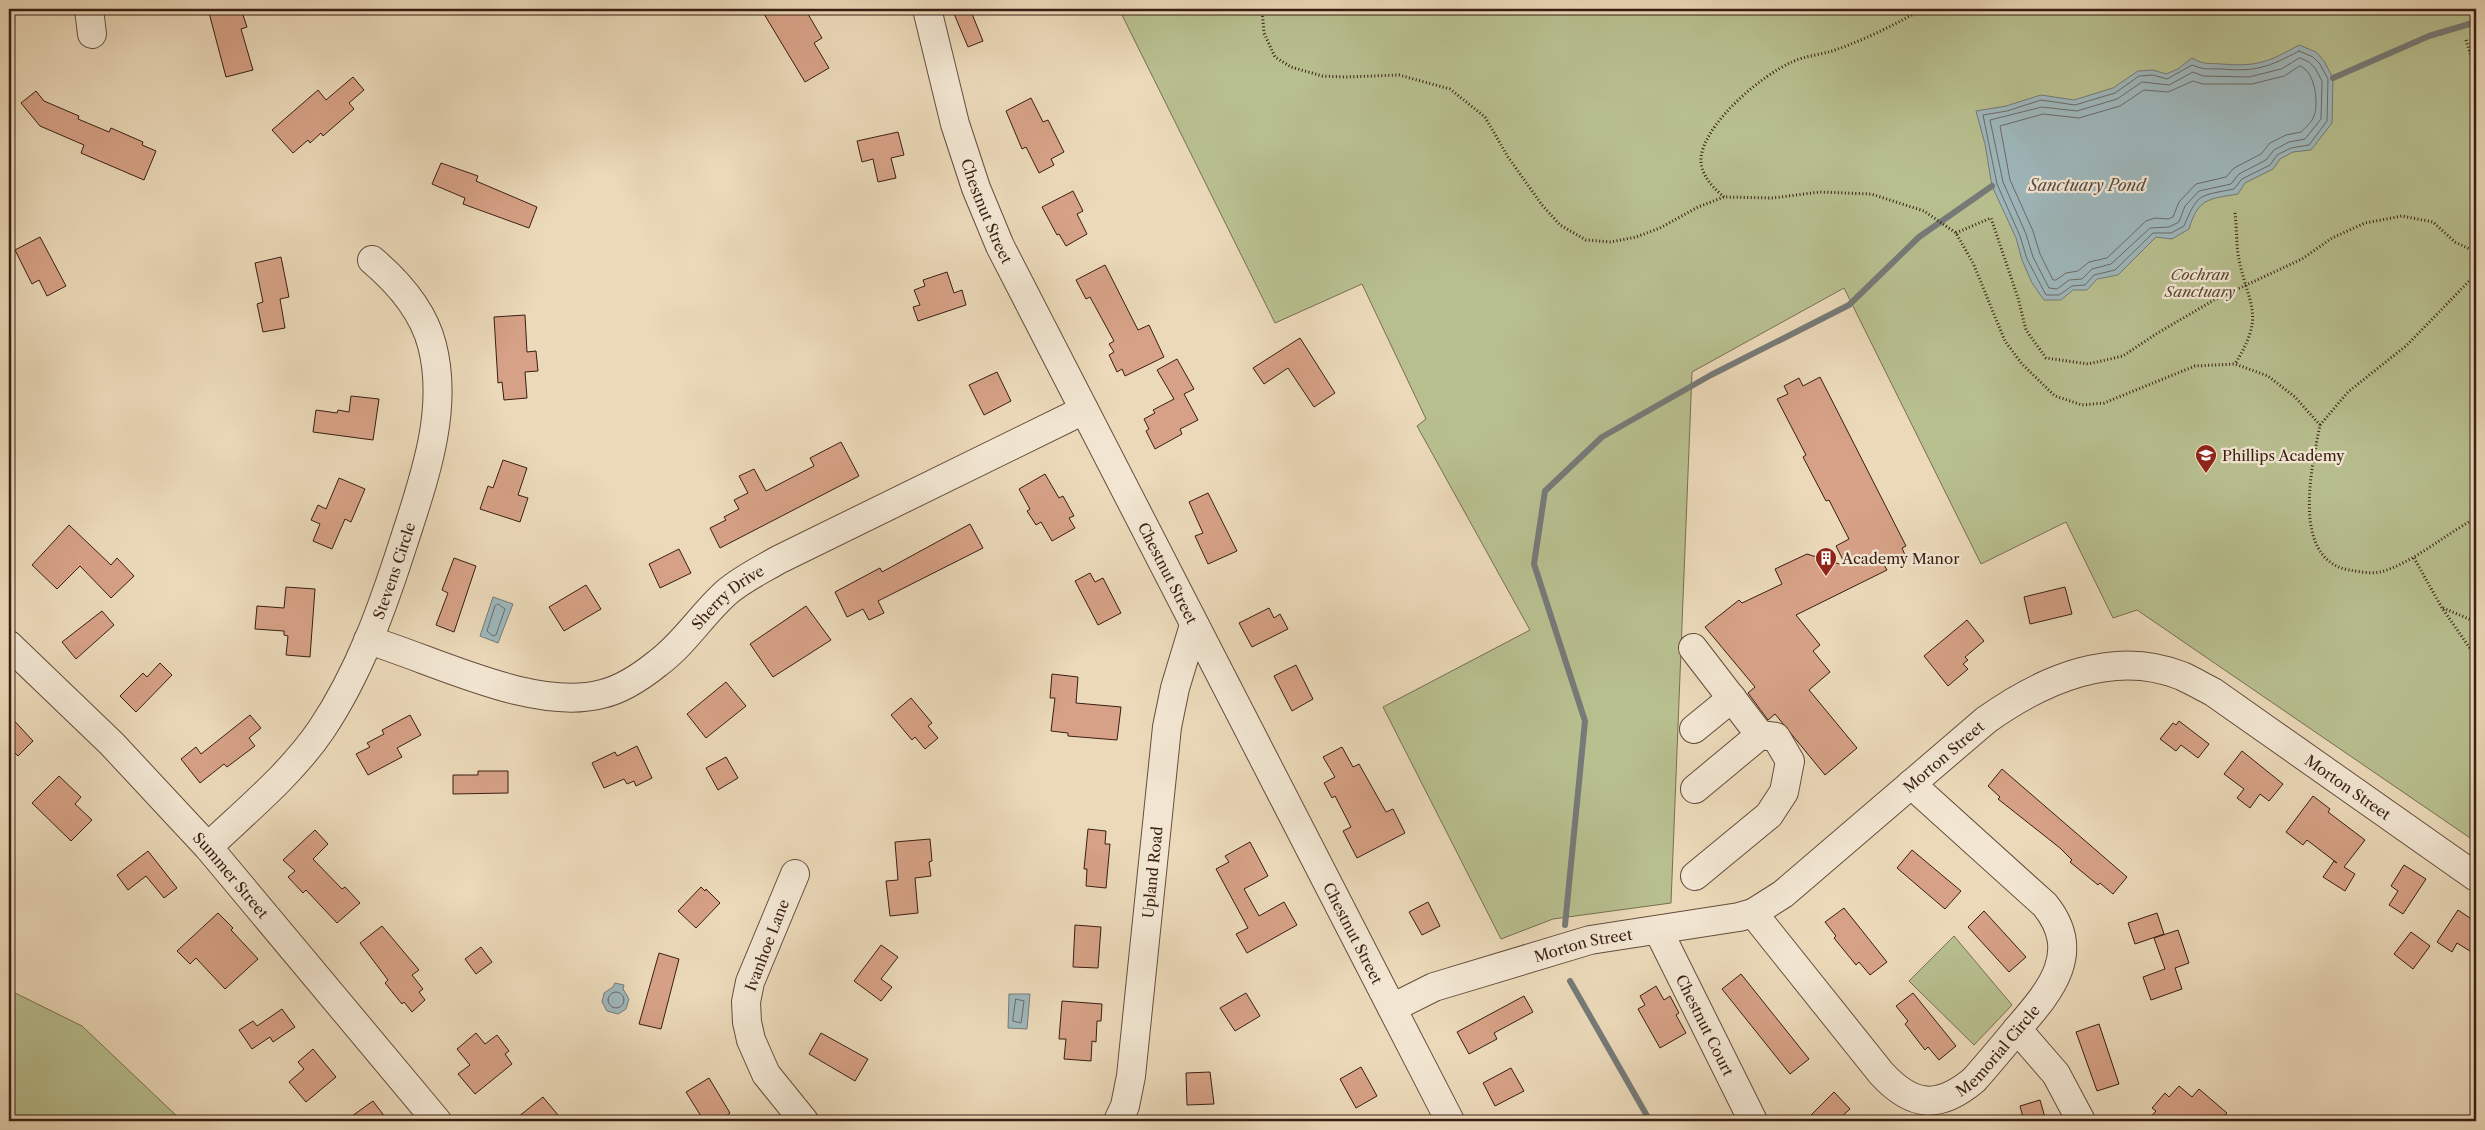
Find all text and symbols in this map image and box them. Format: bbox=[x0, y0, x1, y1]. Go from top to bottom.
street label: Chestnut Street bbox=[957, 156, 1017, 267]
water label: Sanctuary Pond bbox=[2028, 175, 2147, 195]
park label: Cochran Sanctuary bbox=[2164, 265, 2236, 301]
school or university icon: Phillips Academy bbox=[2194, 443, 2218, 474]
place label: Phillips Academy bbox=[2222, 446, 2345, 465]
street label: Chestnut Street bbox=[1134, 519, 1202, 627]
street label: Stevens Circle bbox=[368, 520, 419, 622]
building icon: Academy Manor bbox=[1814, 546, 1838, 577]
place label: Academy Manor bbox=[1841, 549, 1960, 568]
street label: Sherry Drive bbox=[687, 561, 767, 633]
street label: Morton Street bbox=[1899, 716, 1988, 797]
street label: Morton Street bbox=[2301, 750, 2395, 824]
street label: Upland Road bbox=[1138, 825, 1166, 919]
street label: Summer Street bbox=[189, 828, 273, 923]
street label: Chestnut Street bbox=[1319, 879, 1388, 988]
street label: Ivanhoe Lane bbox=[741, 896, 793, 994]
street label: Morton Street bbox=[1531, 924, 1634, 966]
street label: Chestnut Court bbox=[1672, 971, 1739, 1079]
street label: Memorial Circle bbox=[1952, 1001, 2043, 1100]

